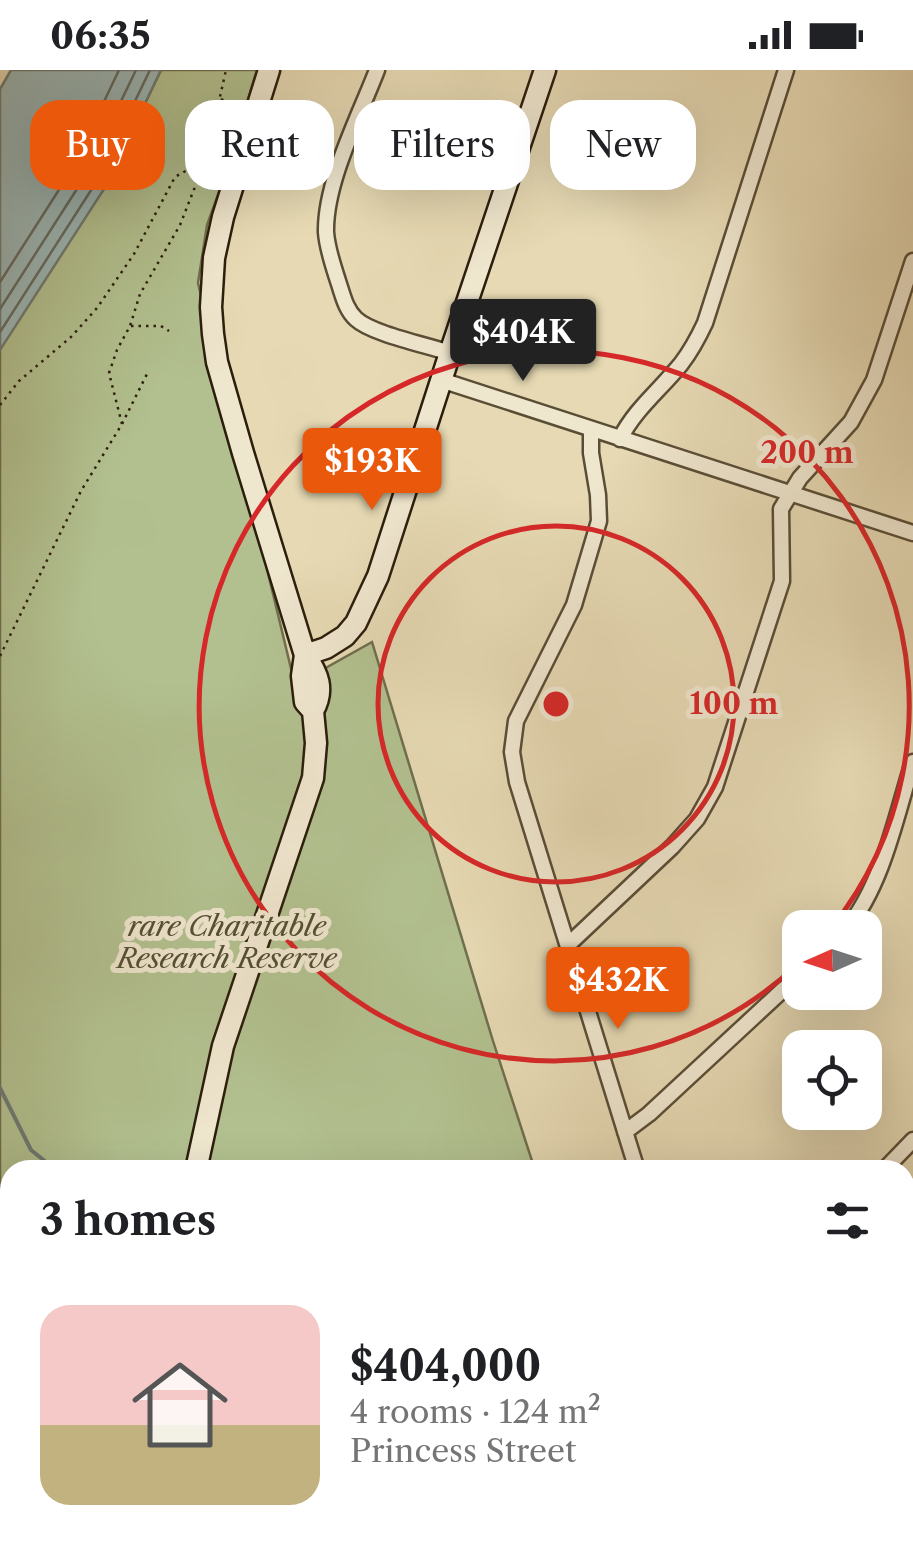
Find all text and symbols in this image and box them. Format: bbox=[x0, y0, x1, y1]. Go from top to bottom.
text: 06:35 bbox=[50, 12, 151, 59]
chip: Buy bbox=[30, 100, 165, 190]
chip: Rent bbox=[185, 100, 334, 190]
chip: Filters bbox=[354, 100, 530, 190]
chip: New bbox=[550, 100, 696, 190]
pin: $404K bbox=[453, 299, 593, 384]
text: $404K bbox=[472, 312, 574, 351]
pin: $193K bbox=[302, 428, 442, 513]
text: 200 m bbox=[760, 434, 854, 471]
text: $193K bbox=[324, 441, 420, 480]
text: 100 m bbox=[690, 685, 779, 722]
centre of rings bbox=[538, 686, 574, 722]
park label: rare Charitable Research Reserve bbox=[115, 909, 338, 975]
north arrow bbox=[782, 910, 882, 1010]
map controls bbox=[782, 910, 882, 1130]
pin: $432K bbox=[548, 947, 688, 1032]
text: $432K bbox=[568, 960, 668, 999]
button: locate bbox=[782, 1030, 882, 1130]
icon: filters bbox=[820, 1193, 875, 1248]
text: 3 homes bbox=[40, 1194, 216, 1246]
text: $404,000 bbox=[350, 1340, 541, 1392]
icon: home bbox=[120, 1345, 240, 1465]
text: 4 rooms · 124 m² bbox=[350, 1392, 601, 1431]
text: Princess Street bbox=[350, 1431, 576, 1470]

